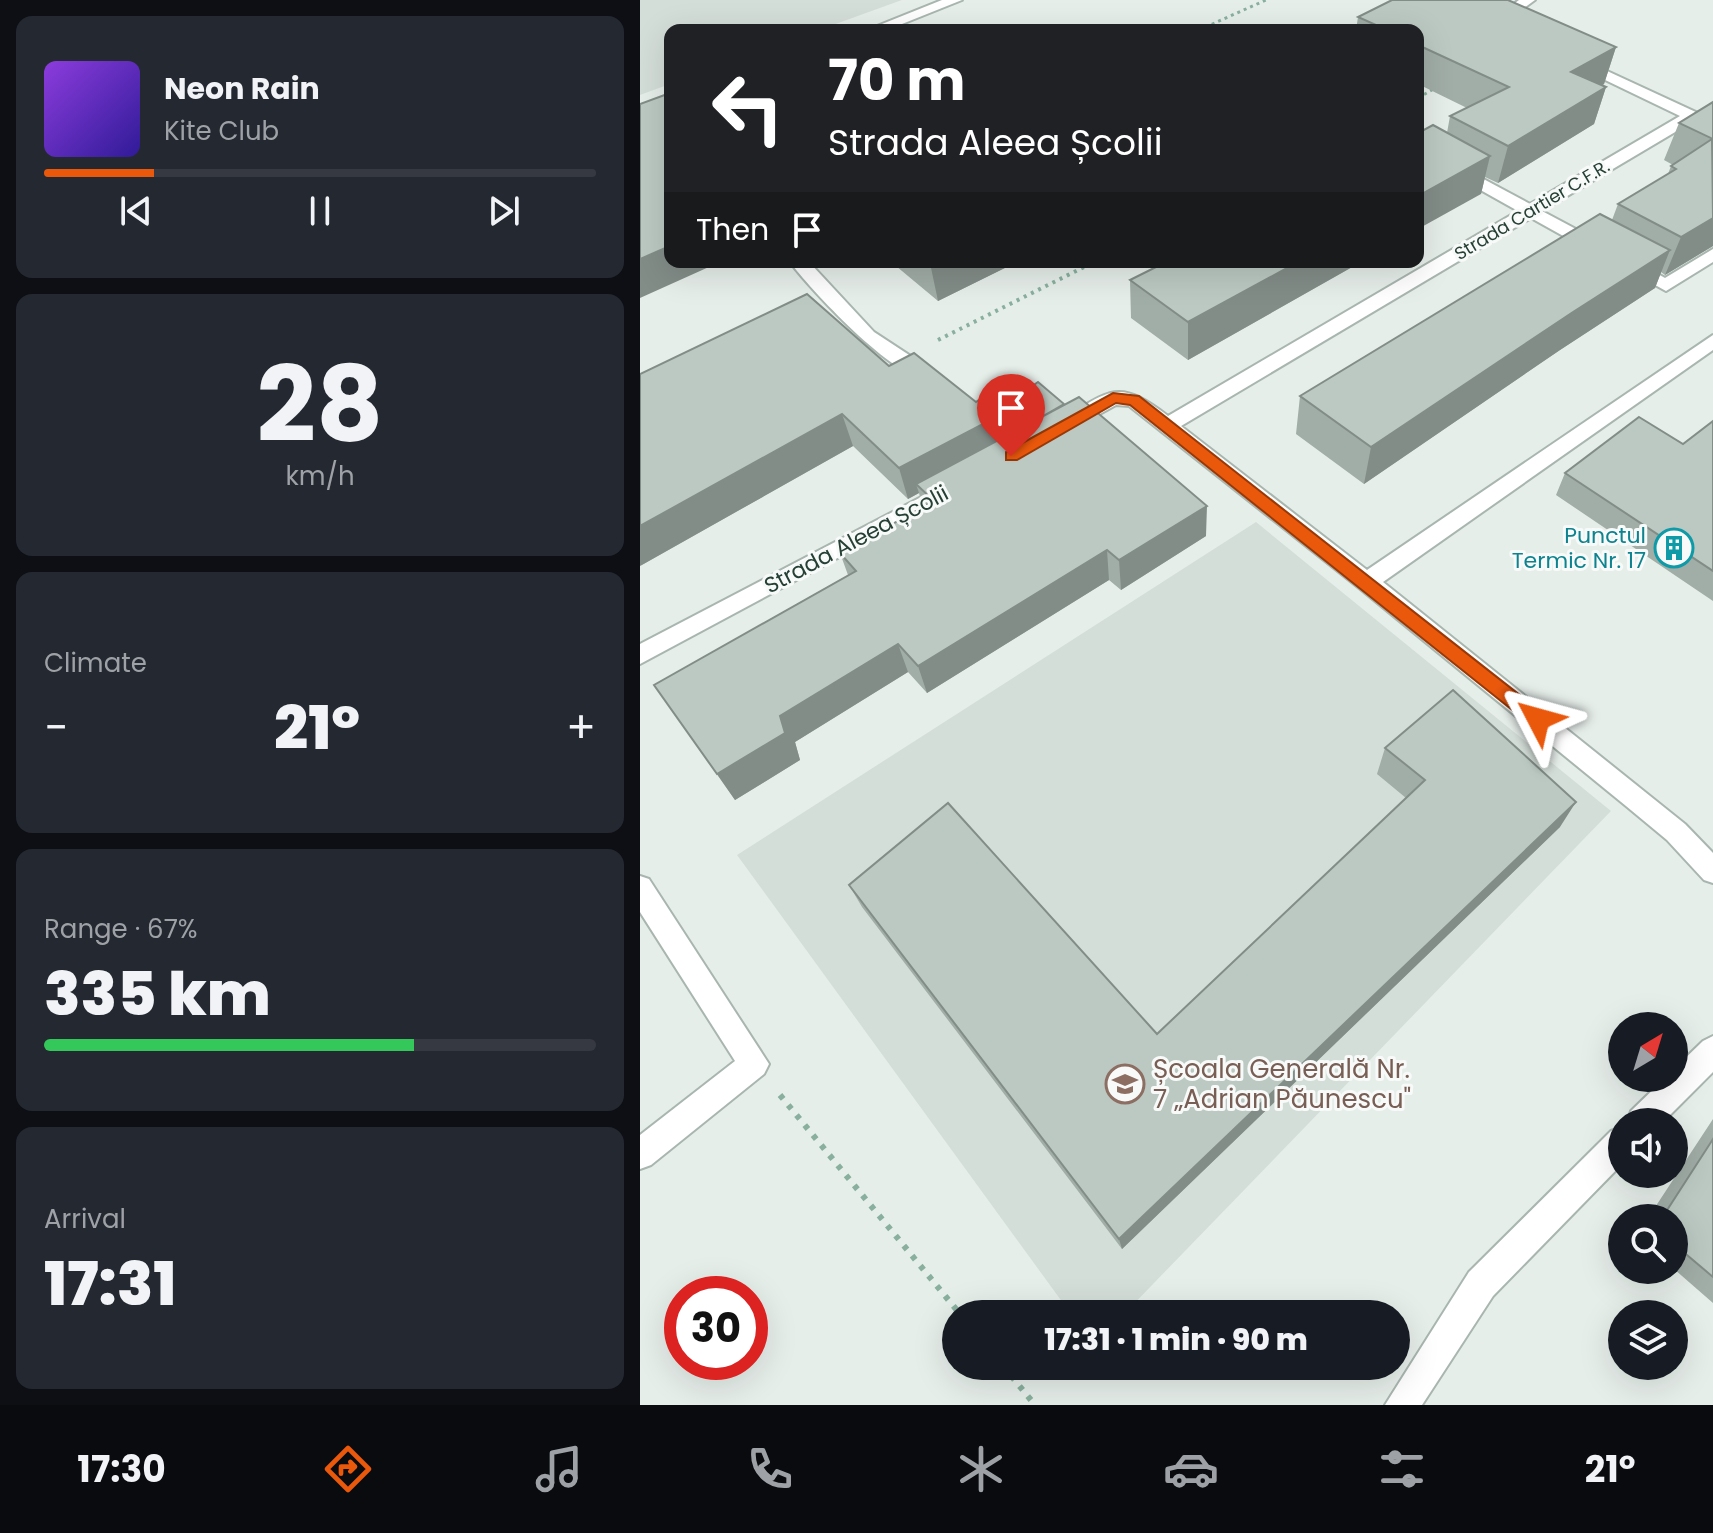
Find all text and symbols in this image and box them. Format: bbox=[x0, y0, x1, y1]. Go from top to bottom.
text: 70 m bbox=[828, 41, 966, 120]
icon: left bbox=[696, 56, 800, 160]
text: Neon Rain bbox=[164, 67, 320, 110]
text: Kite Club bbox=[164, 113, 279, 149]
text: Strada Aleea Școlii bbox=[828, 117, 1163, 168]
street label: Strada Cartier C.F.R. bbox=[1450, 153, 1614, 266]
icon: previous bbox=[114, 189, 158, 233]
icon: pause bbox=[298, 189, 342, 233]
icon: next bbox=[482, 189, 526, 233]
text: Then bbox=[696, 208, 769, 251]
icon: arrive bbox=[785, 208, 829, 252]
text: 28 bbox=[257, 332, 383, 477]
pin bbox=[977, 374, 1045, 456]
icon: arrive bbox=[989, 386, 1033, 430]
text: km/h bbox=[285, 458, 355, 494]
street label: Strada Aleea Școlii bbox=[759, 478, 954, 601]
place label: Punctul Termic Nr. 17 bbox=[1512, 520, 1646, 576]
building icon: Punctul Termic Nr. 17 bbox=[1653, 527, 1695, 569]
text: Climate bbox=[44, 645, 147, 681]
position arrow bbox=[1496, 677, 1580, 761]
text: 21° bbox=[274, 686, 360, 770]
text: − bbox=[44, 697, 68, 758]
text: + bbox=[566, 697, 596, 758]
text: Range · 67% bbox=[44, 911, 198, 947]
text: 335 km bbox=[44, 952, 271, 1036]
north arrow bbox=[1608, 1012, 1688, 1092]
map controls bbox=[1608, 1012, 1688, 1380]
place label: Școala Generală Nr. 7 „Adrian Păunescu" bbox=[1153, 1051, 1411, 1117]
school or university icon: Școala Generală Nr. 7 „Adrian Păunescu" bbox=[1104, 1063, 1146, 1105]
button: sound bbox=[1608, 1108, 1688, 1188]
text: Arrival bbox=[44, 1201, 126, 1237]
button: search bbox=[1608, 1204, 1688, 1284]
text: 17:31 bbox=[44, 1242, 177, 1326]
speed limit sign: 30 bbox=[664, 1276, 768, 1380]
button: layers bbox=[1608, 1300, 1688, 1380]
text: 17:31 · 1 min · 90 m bbox=[1044, 1318, 1308, 1361]
icon: directions bbox=[320, 1441, 376, 1497]
icon: music bbox=[531, 1441, 587, 1497]
icon: phone bbox=[742, 1441, 798, 1497]
icon: climate bbox=[953, 1441, 1009, 1497]
icon: car bbox=[1163, 1441, 1219, 1497]
icon: filters bbox=[1374, 1441, 1430, 1497]
text: 17:30 bbox=[77, 1444, 166, 1495]
text: 21° bbox=[1585, 1444, 1636, 1495]

